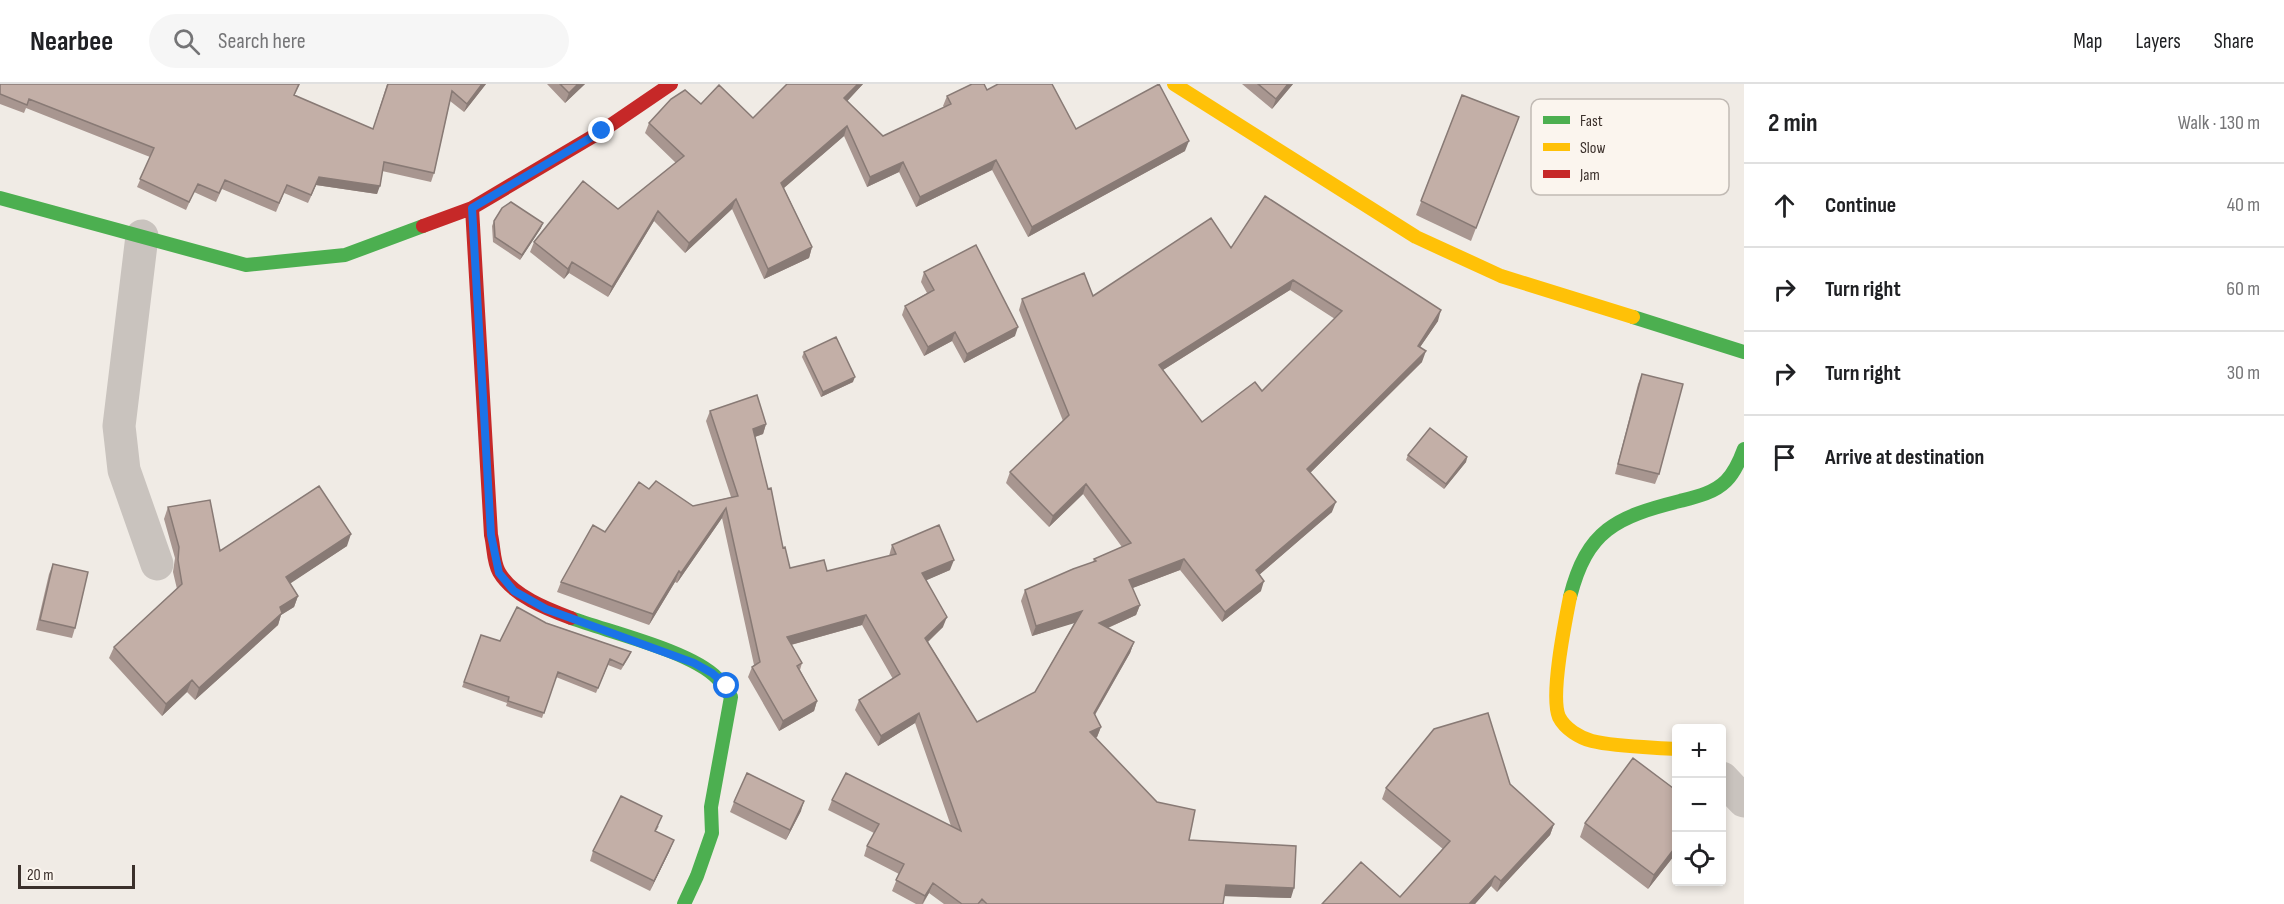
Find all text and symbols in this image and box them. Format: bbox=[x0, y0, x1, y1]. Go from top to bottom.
search box bbox=[149, 14, 569, 68]
text: Nearbee bbox=[30, 25, 113, 58]
icon: search bbox=[170, 25, 203, 58]
text: Search here bbox=[218, 28, 306, 55]
text: Map bbox=[2073, 29, 2102, 54]
text: Layers bbox=[2135, 29, 2181, 54]
text: Share bbox=[2214, 29, 2254, 54]
legend bbox=[1531, 99, 1729, 195]
text: 2 min bbox=[1768, 108, 1818, 139]
text: Walk · 130 m bbox=[2178, 111, 2260, 135]
text: Fast bbox=[1580, 112, 1603, 131]
route end bbox=[588, 117, 614, 143]
text: Slow bbox=[1580, 139, 1605, 158]
text: Jam bbox=[1579, 166, 1600, 185]
icon: ahead bbox=[1768, 189, 1801, 222]
text: Continue bbox=[1825, 192, 1896, 219]
text: 40 m bbox=[2227, 193, 2260, 217]
icon: right bbox=[1768, 273, 1801, 306]
text: Turn right bbox=[1825, 276, 1901, 303]
text: 60 m bbox=[2226, 277, 2260, 301]
icon: right bbox=[1768, 357, 1801, 390]
text: Turn right bbox=[1825, 360, 1901, 387]
text: 30 m bbox=[2227, 361, 2260, 385]
icon: arrive bbox=[1768, 441, 1801, 474]
text: Arrive at destination bbox=[1825, 444, 1984, 471]
route start bbox=[713, 672, 739, 698]
map controls bbox=[1672, 724, 1726, 886]
button: + bbox=[1672, 724, 1726, 778]
button: − bbox=[1672, 778, 1726, 832]
button: locate bbox=[1672, 832, 1726, 886]
scale bar bbox=[18, 862, 135, 890]
text: 20 m bbox=[27, 866, 54, 885]

